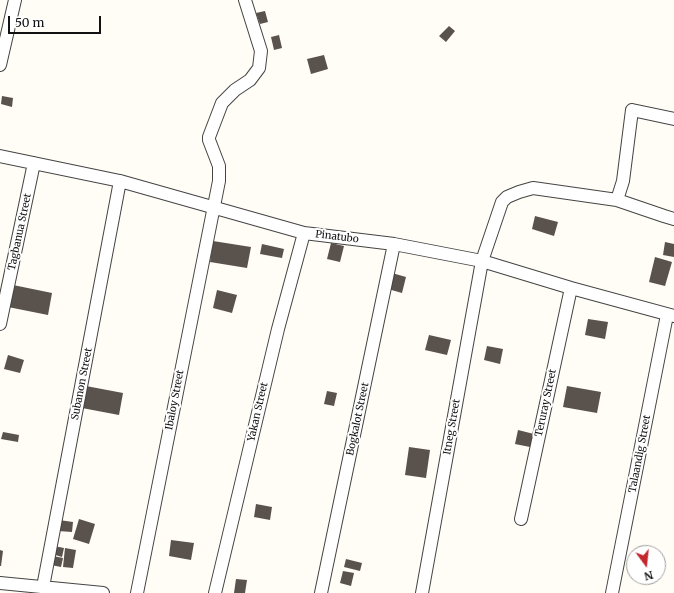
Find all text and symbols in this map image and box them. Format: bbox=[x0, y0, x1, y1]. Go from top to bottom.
scale bar bbox=[10, 8, 103, 34]
text: 50 m bbox=[15, 15, 44, 30]
street label: Tagbanua Street bbox=[6, 192, 34, 272]
street label: Pinatubo bbox=[315, 228, 359, 246]
street label: Subanon Street bbox=[69, 347, 95, 421]
street label: Teruray Street bbox=[533, 368, 559, 438]
street label: Ibaloy Street bbox=[163, 369, 187, 431]
street label: Yakan Street bbox=[245, 381, 271, 443]
street label: Bogkalot Street bbox=[344, 381, 372, 457]
street label: Itneg Street bbox=[441, 398, 463, 456]
street label: Talaandig Street bbox=[627, 414, 653, 494]
north arrow bbox=[626, 545, 666, 585]
text: N bbox=[643, 568, 655, 584]

